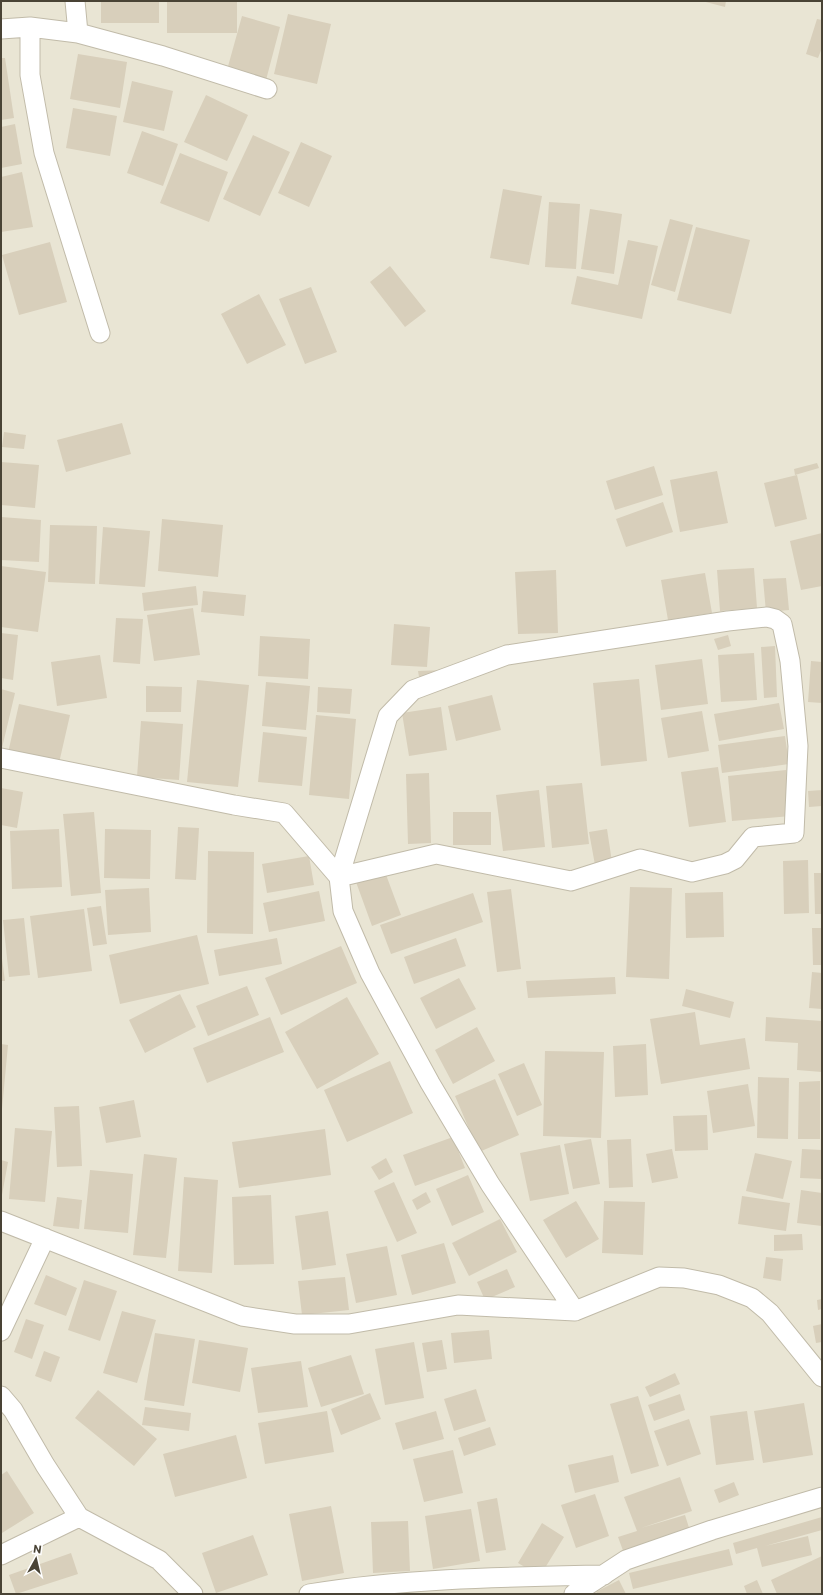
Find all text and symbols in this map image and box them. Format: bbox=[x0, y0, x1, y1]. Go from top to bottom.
north arrow bbox=[16, 1539, 56, 1579]
text: N bbox=[32, 1542, 42, 1556]

